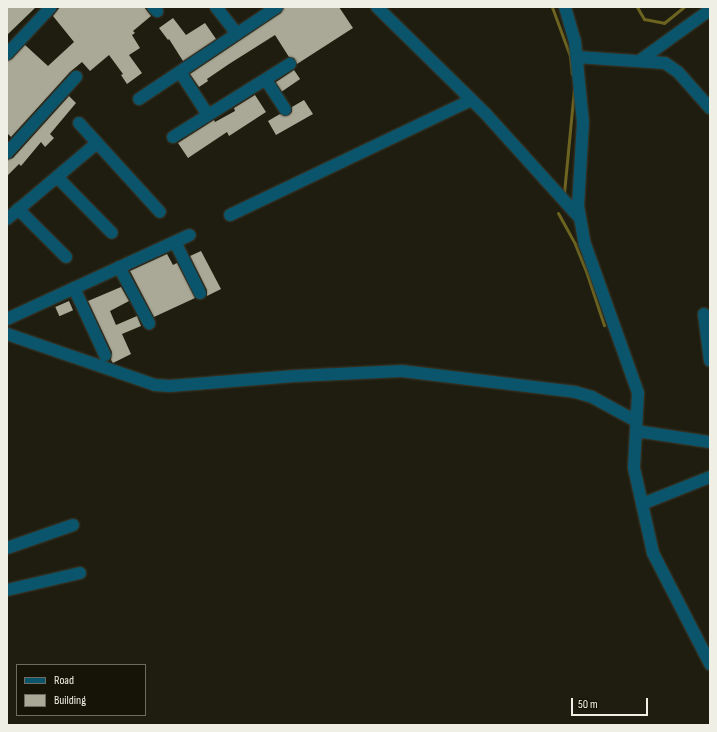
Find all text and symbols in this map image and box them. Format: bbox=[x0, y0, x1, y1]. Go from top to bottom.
legend bbox=[16, 664, 146, 716]
text: Road bbox=[54, 673, 74, 688]
scale bar bbox=[573, 690, 650, 716]
text: Building bbox=[54, 693, 86, 708]
text: 50 m bbox=[578, 697, 598, 712]

